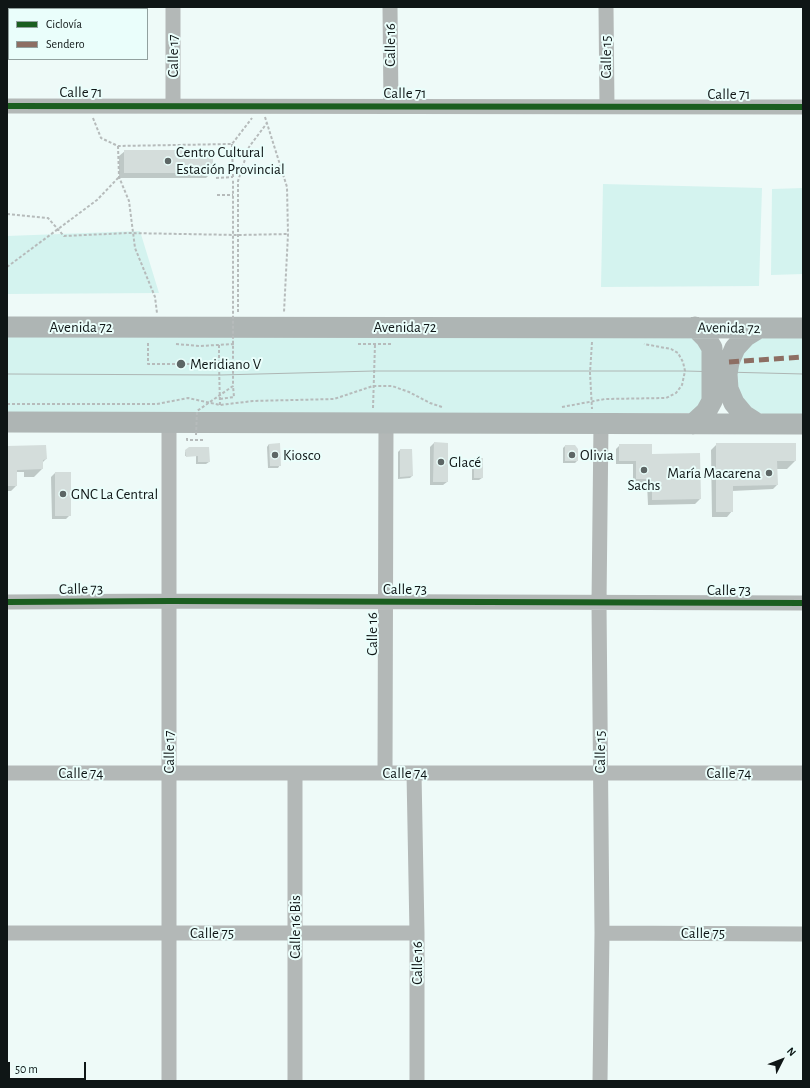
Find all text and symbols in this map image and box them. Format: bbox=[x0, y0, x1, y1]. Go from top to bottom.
legend bbox=[8, 8, 148, 60]
text: Ciclovía bbox=[46, 18, 82, 30]
street label: Calle 16 bbox=[381, 23, 399, 67]
street label: Calle 17 bbox=[164, 35, 182, 77]
street label: Calle 15 bbox=[597, 36, 615, 78]
text: Sendero bbox=[46, 38, 85, 50]
street label: Calle 71 bbox=[60, 83, 102, 101]
street label: Calle 71 bbox=[384, 84, 426, 102]
street label: Calle 71 bbox=[708, 85, 750, 103]
place label: Centro Cultural Estación Provincial bbox=[176, 143, 285, 178]
marker: Centro Cultural Estación Provincial bbox=[163, 156, 173, 166]
street label: Avenida 72 bbox=[49, 318, 113, 336]
street label: Avenida 72 bbox=[373, 318, 437, 336]
street label: Avenida 72 bbox=[697, 318, 761, 338]
place label: Meridiano V bbox=[190, 355, 261, 373]
marker: Meridiano V bbox=[175, 358, 187, 370]
place label: Kiosco bbox=[283, 446, 321, 464]
place label: Olivia bbox=[580, 446, 614, 464]
marker: Kiosco bbox=[270, 450, 280, 460]
marker: Olivia bbox=[567, 450, 577, 460]
place label: Glacé bbox=[449, 453, 481, 471]
marker: Glacé bbox=[436, 457, 446, 467]
place label: María Macarena bbox=[667, 464, 761, 482]
marker: Sachs bbox=[639, 465, 649, 475]
marker: María Macarena bbox=[764, 468, 774, 478]
place label: Sachs bbox=[628, 476, 660, 494]
place label: GNC La Central bbox=[71, 485, 158, 503]
marker: GNC La Central bbox=[58, 489, 68, 499]
street label: Calle 73 bbox=[59, 580, 103, 598]
street label: Calle 73 bbox=[383, 580, 427, 598]
street label: Calle 73 bbox=[707, 581, 751, 599]
street label: Calle 16 bbox=[363, 612, 381, 656]
street label: Calle 17 bbox=[160, 731, 178, 773]
street label: Calle 15 bbox=[591, 731, 609, 773]
street label: Calle 74 bbox=[59, 764, 103, 782]
street label: Calle 74 bbox=[383, 764, 427, 782]
street label: Calle 74 bbox=[707, 764, 751, 782]
street label: Calle 16 Bis bbox=[286, 895, 304, 959]
street label: Calle 75 bbox=[190, 924, 234, 942]
street label: Calle 75 bbox=[681, 924, 725, 942]
street label: Calle 16 bbox=[408, 941, 426, 985]
north arrow bbox=[762, 1040, 802, 1080]
text: N bbox=[785, 1045, 798, 1058]
scale bar bbox=[10, 1054, 88, 1080]
text: 50 m bbox=[15, 1063, 38, 1075]

